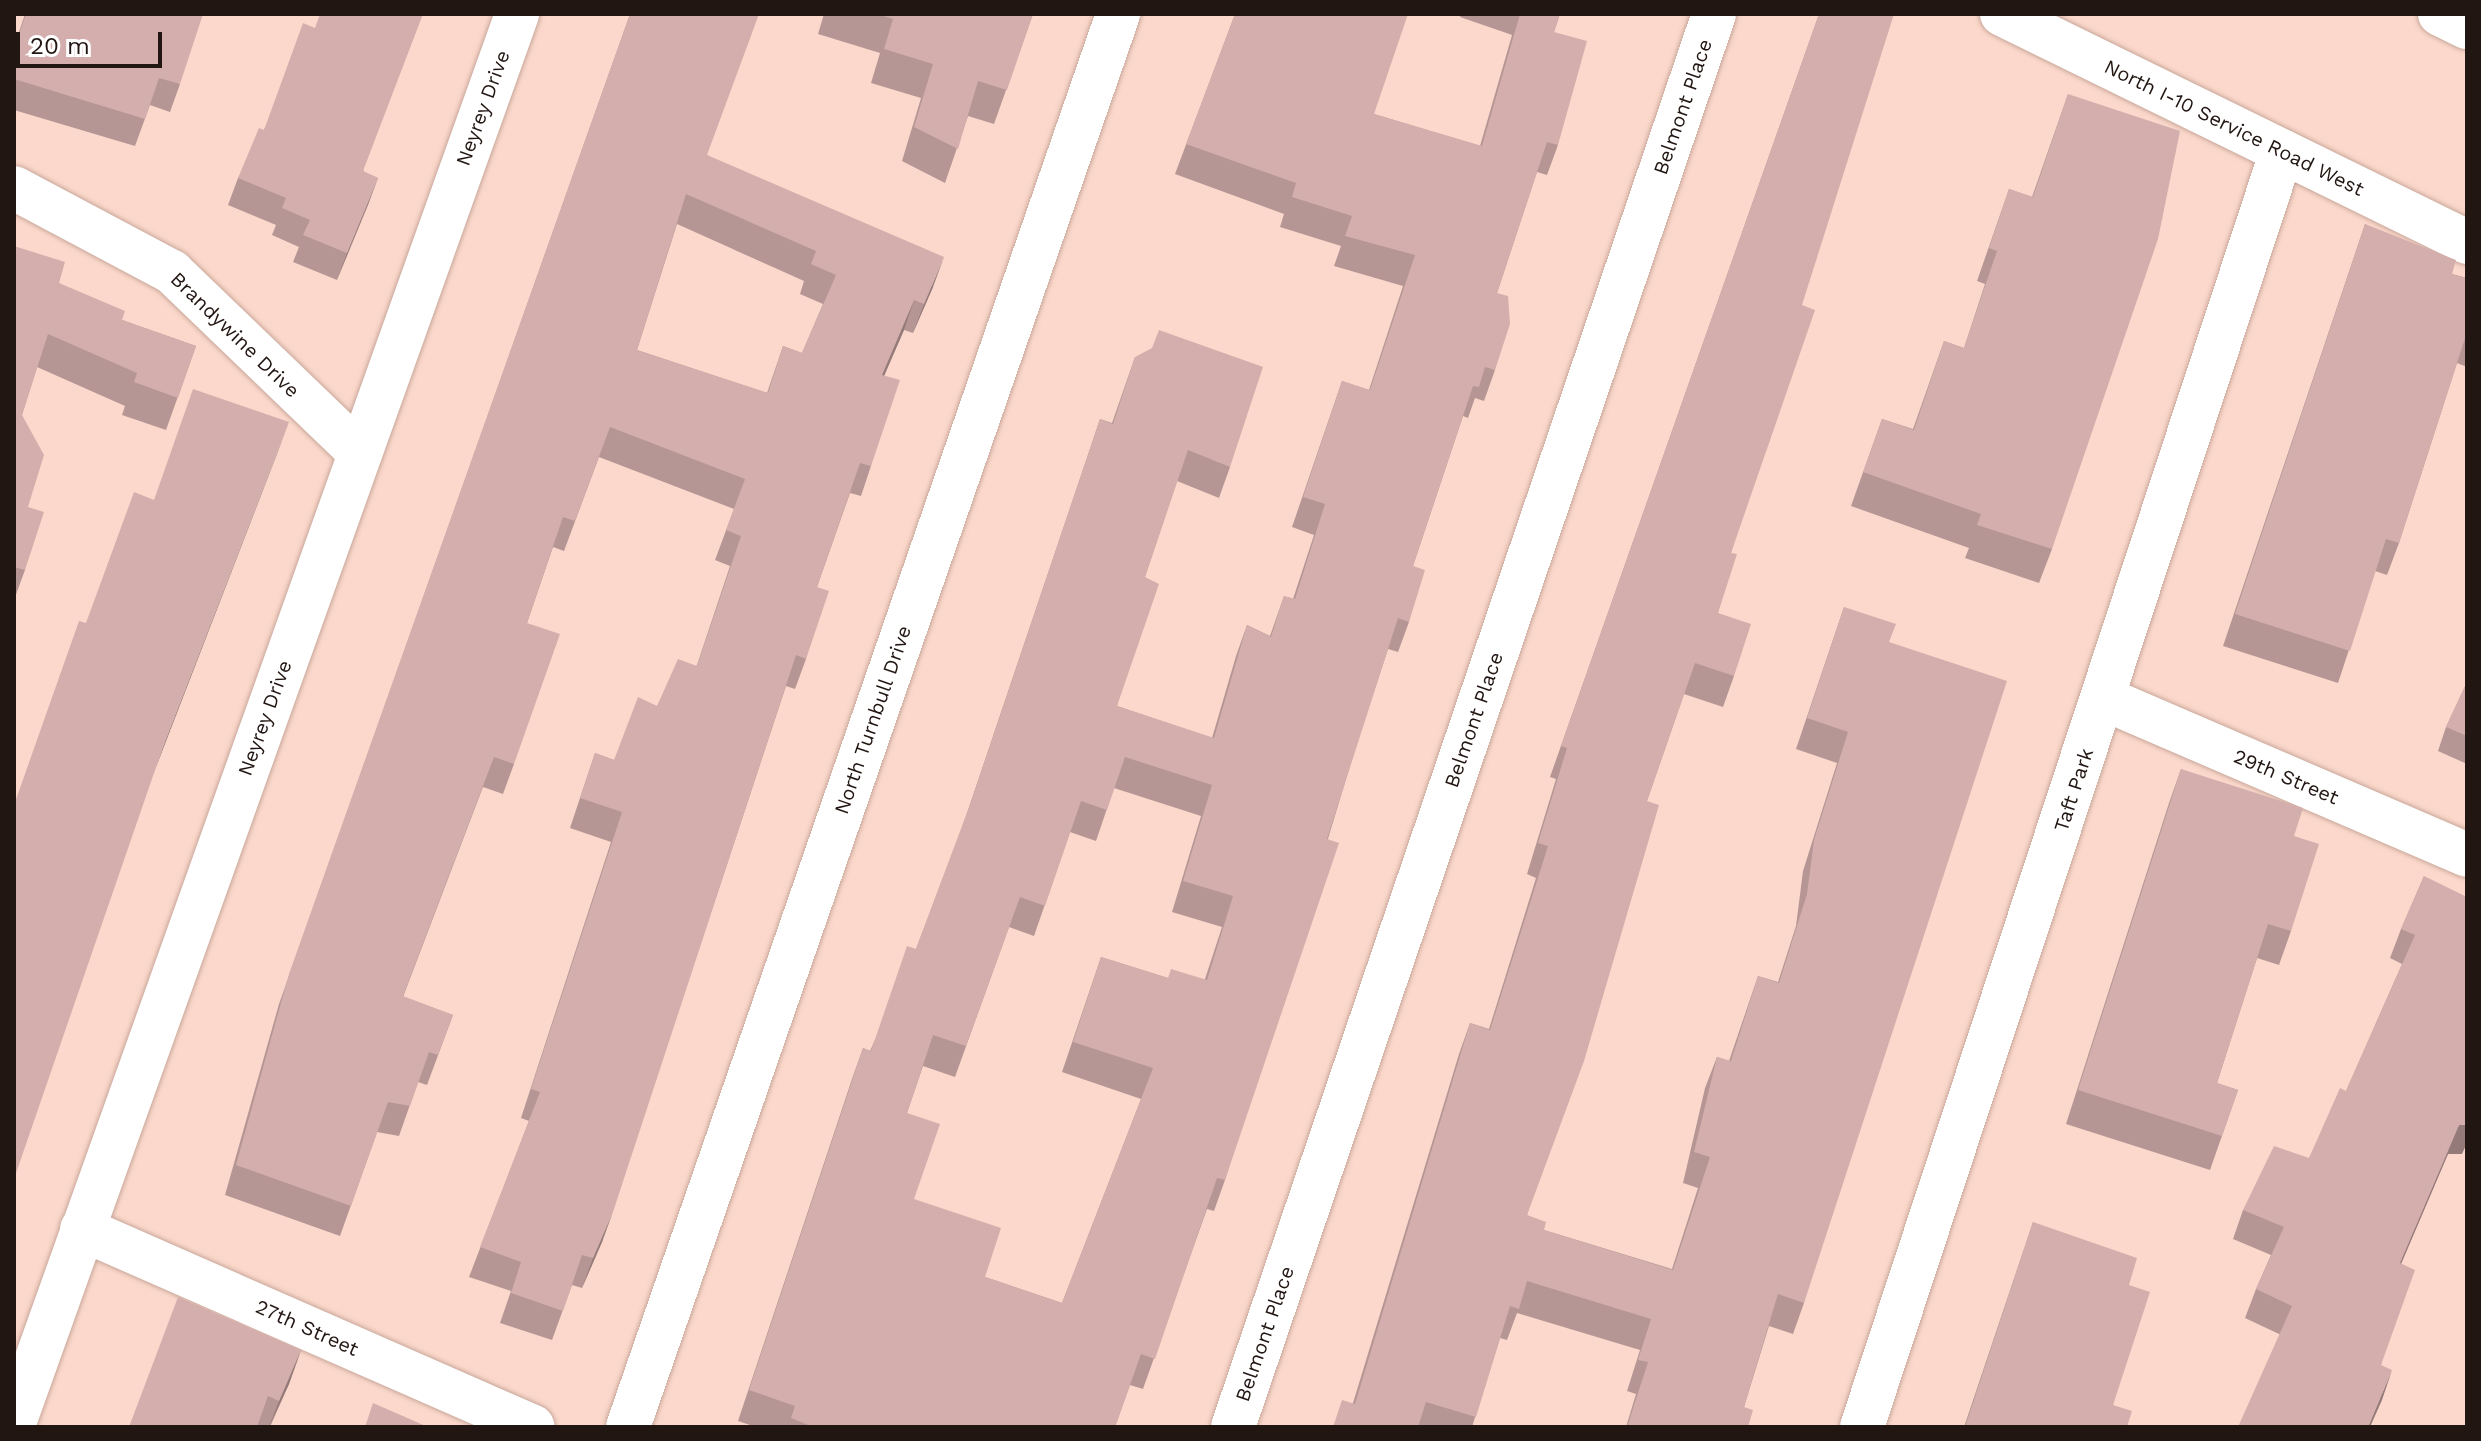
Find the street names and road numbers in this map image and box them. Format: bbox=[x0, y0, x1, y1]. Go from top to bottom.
street label: Belmont Place bbox=[1649, 36, 1717, 178]
street label: Neyrey Drive bbox=[451, 47, 515, 169]
street label: North I-10 Service Road West bbox=[2100, 54, 2368, 202]
street label: Brandywine Drive bbox=[166, 267, 304, 403]
street label: North Turnbull Drive bbox=[829, 622, 917, 818]
street label: Belmont Place bbox=[1440, 649, 1508, 791]
street label: Neyrey Drive bbox=[233, 657, 297, 779]
street label: 29th Street bbox=[2230, 744, 2342, 810]
street label: Taft Park bbox=[2049, 745, 2099, 835]
street label: Belmont Place bbox=[1231, 1263, 1299, 1405]
street label: 27th Street bbox=[252, 1295, 362, 1361]

